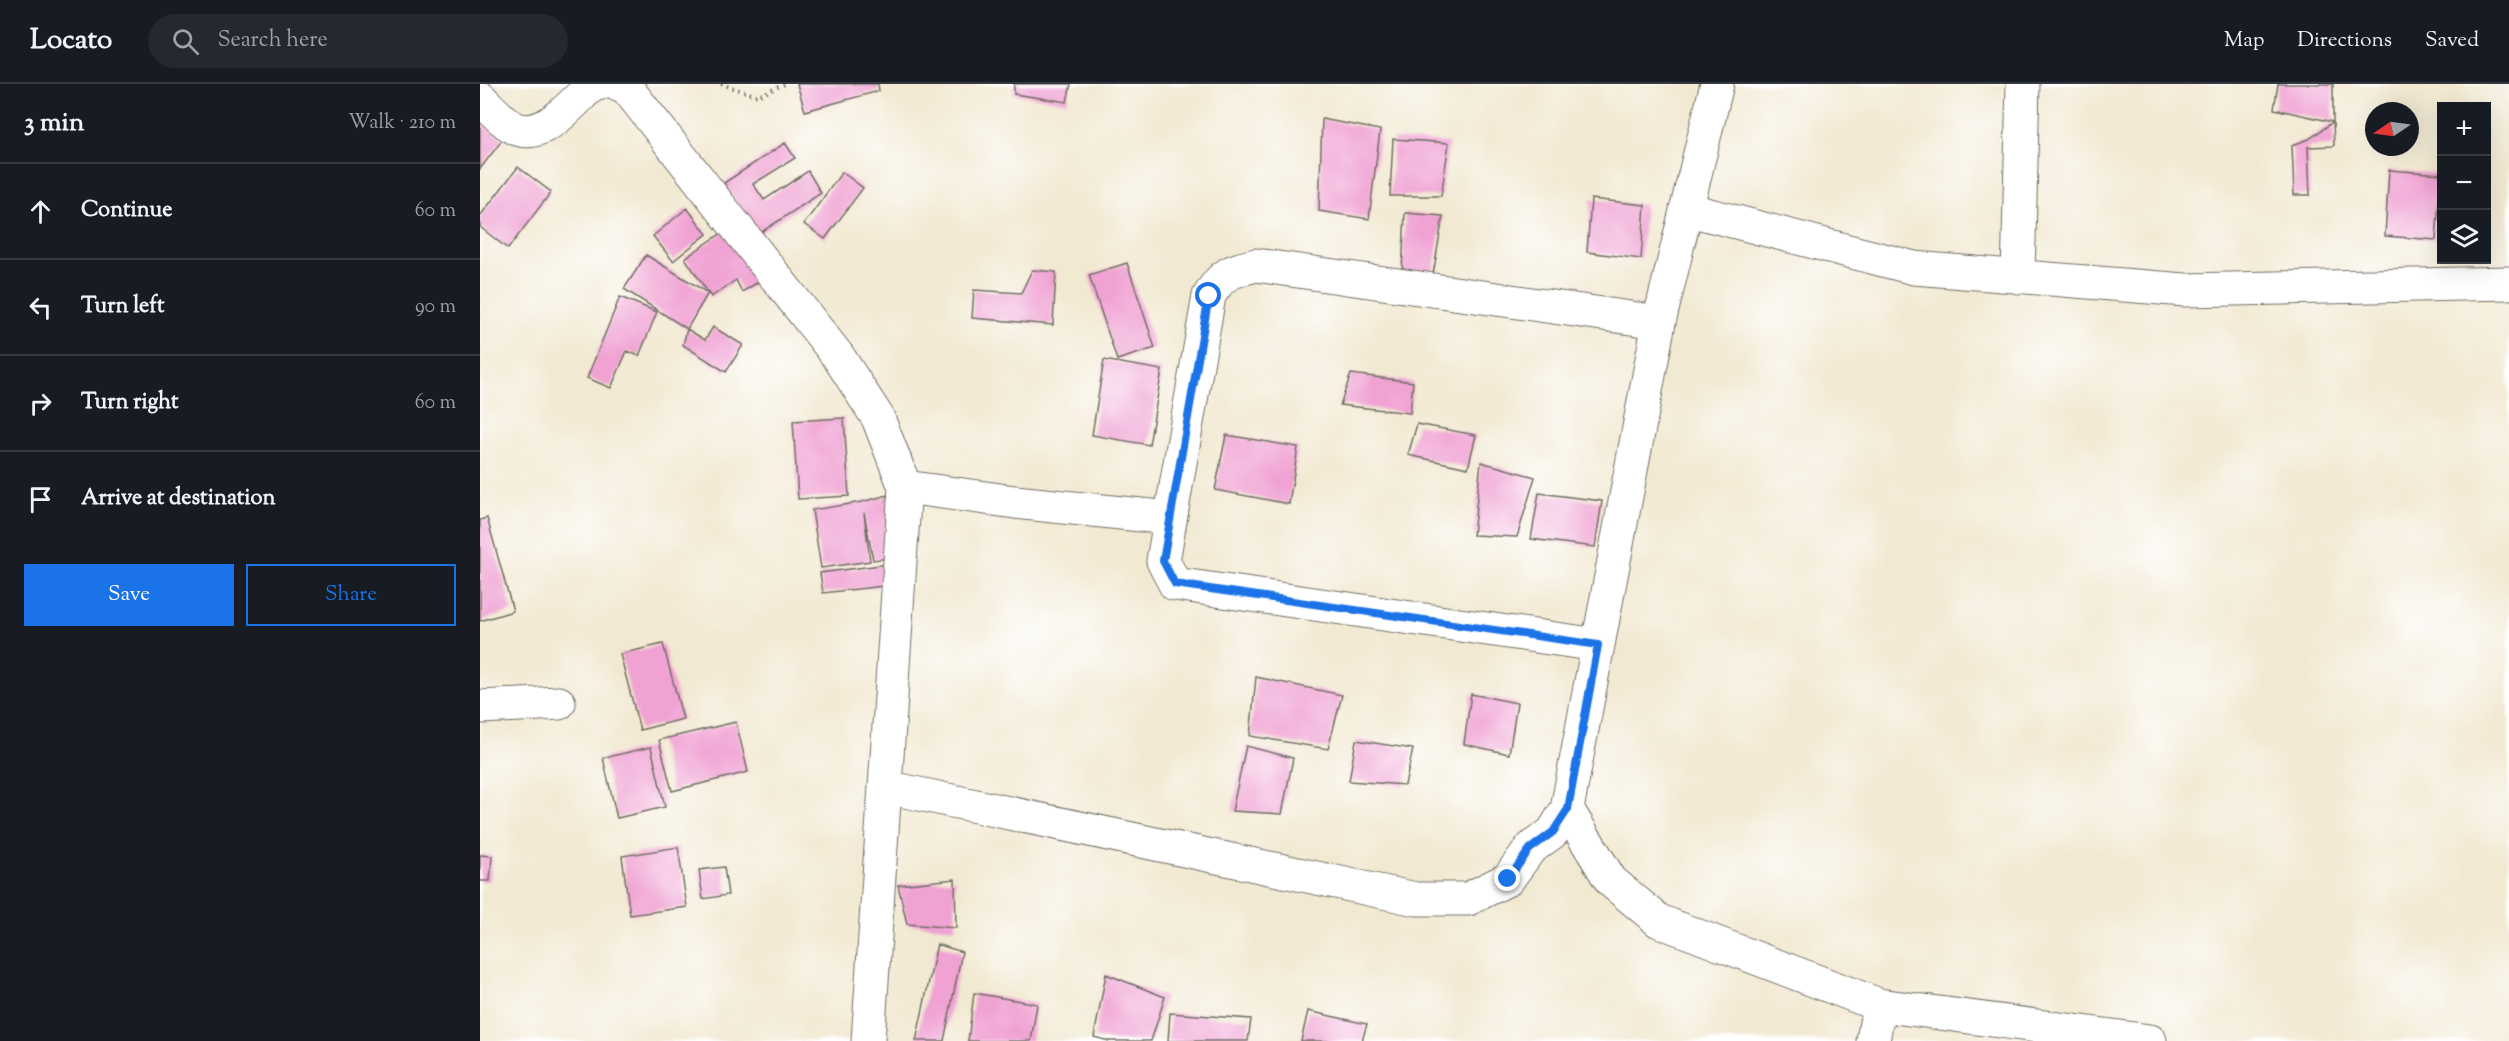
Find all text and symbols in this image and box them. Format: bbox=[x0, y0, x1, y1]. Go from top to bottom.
search box bbox=[148, 14, 568, 68]
text: Locato bbox=[30, 21, 112, 61]
icon: search bbox=[169, 25, 202, 58]
text: Search here bbox=[217, 25, 328, 57]
text: Map bbox=[2224, 26, 2264, 56]
text: Directions bbox=[2297, 26, 2392, 56]
text: Saved bbox=[2425, 26, 2479, 56]
north arrow bbox=[2365, 102, 2419, 156]
map controls bbox=[2437, 102, 2491, 264]
button: + bbox=[2437, 102, 2491, 156]
text: 3 min bbox=[24, 105, 84, 142]
text: Walk · 210 m bbox=[348, 109, 456, 138]
button: − bbox=[2437, 156, 2491, 210]
icon: ahead bbox=[24, 195, 57, 228]
text: Continue bbox=[81, 195, 172, 227]
text: 60 m bbox=[415, 197, 456, 226]
button: layers bbox=[2437, 210, 2491, 264]
route start bbox=[1195, 282, 1221, 308]
icon: left bbox=[24, 291, 57, 324]
text: Turn left bbox=[81, 291, 164, 323]
text: 90 m bbox=[415, 293, 456, 322]
icon: right bbox=[24, 387, 57, 420]
text: Turn right bbox=[81, 387, 178, 419]
text: 60 m bbox=[415, 389, 456, 418]
icon: arrive bbox=[24, 483, 57, 516]
text: Arrive at destination bbox=[81, 483, 276, 515]
button: Save bbox=[24, 564, 234, 626]
button: Share bbox=[246, 564, 456, 626]
route end bbox=[1494, 865, 1520, 891]

